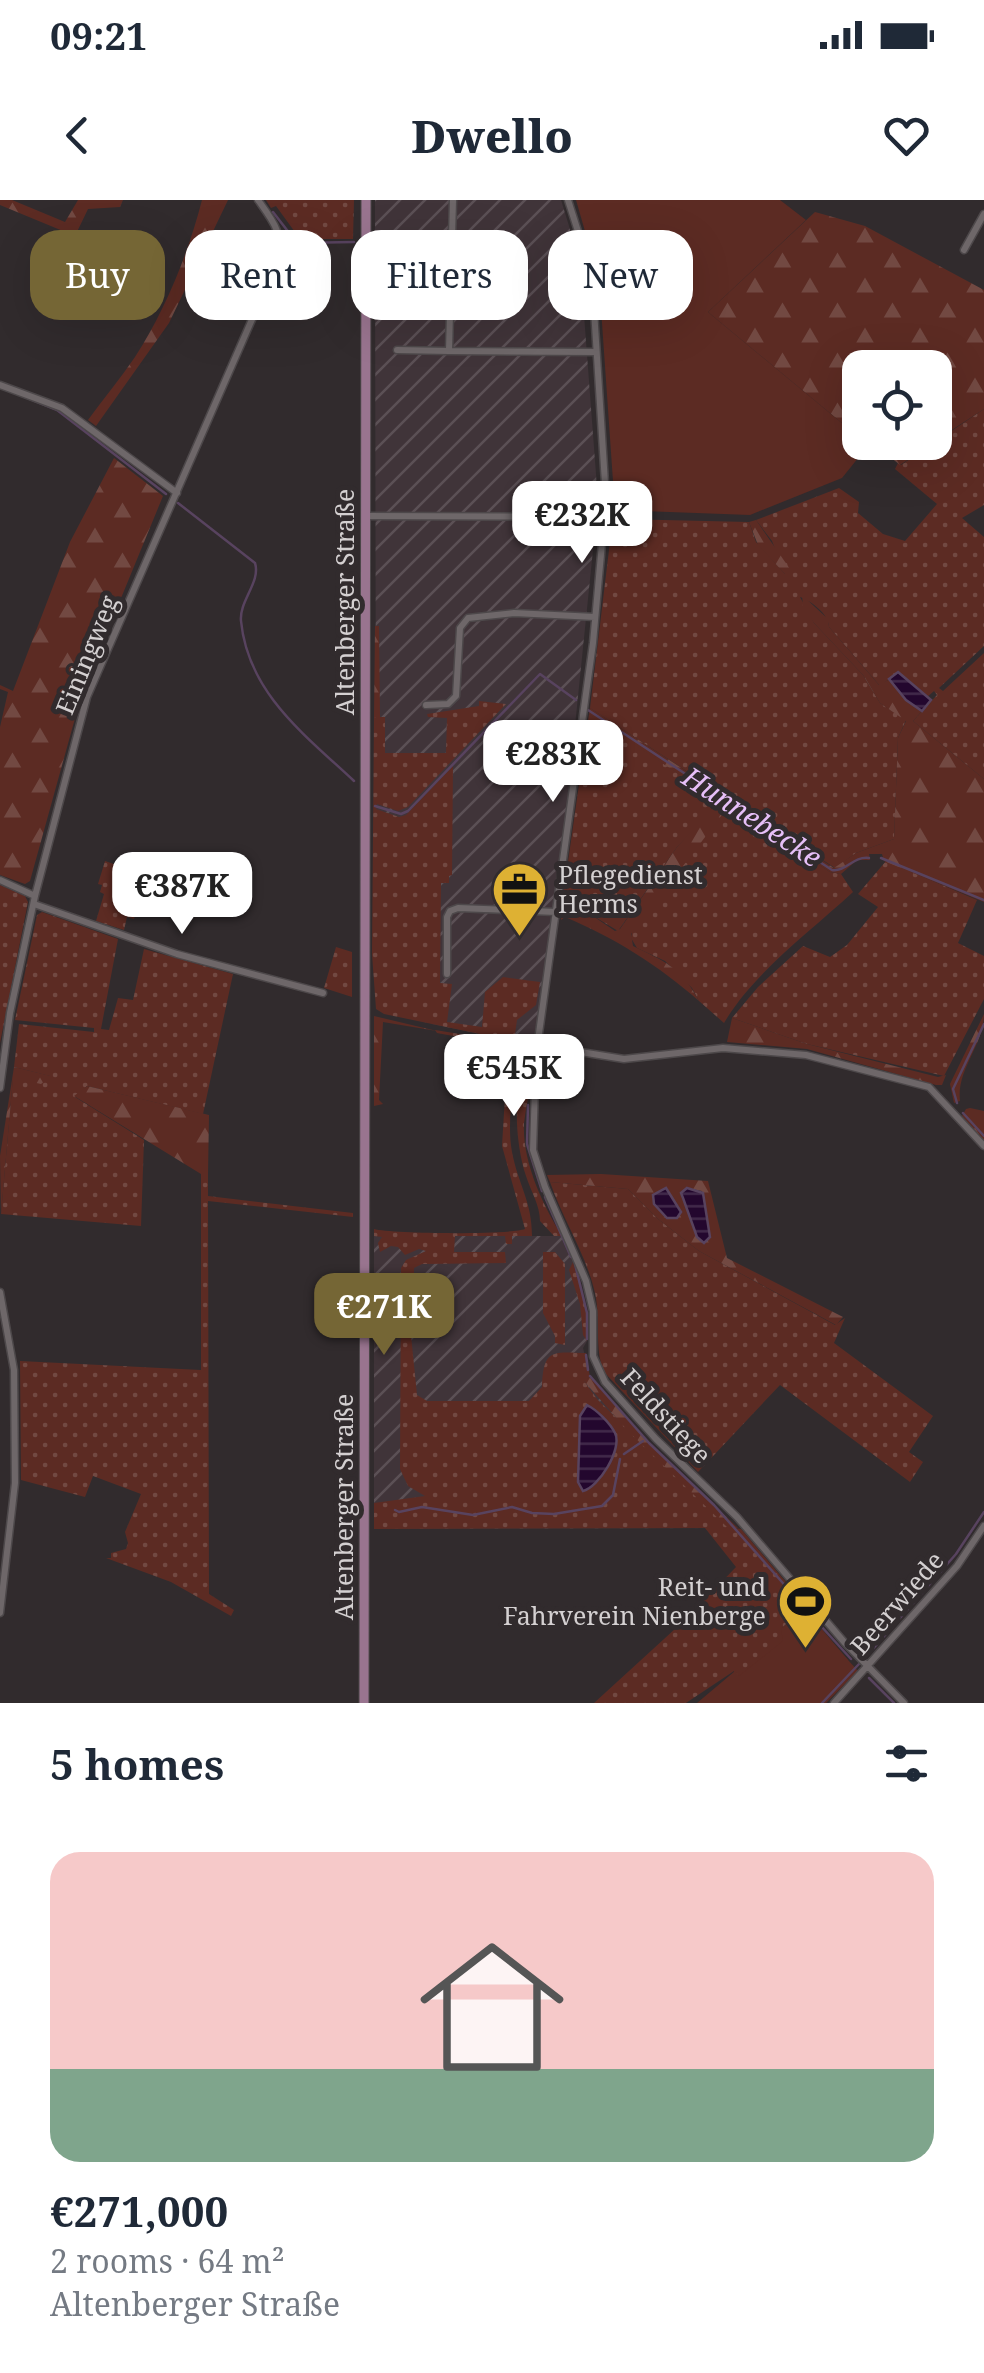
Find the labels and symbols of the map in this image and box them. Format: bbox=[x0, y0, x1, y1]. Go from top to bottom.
pin: €232K bbox=[512, 481, 652, 566]
street label: Altenberger Straße bbox=[327, 489, 361, 715]
street label: Einingweg bbox=[47, 589, 126, 719]
pin: €283K bbox=[483, 720, 623, 805]
water label: Hunnebecke bbox=[675, 756, 830, 875]
pin: €387K bbox=[112, 852, 252, 937]
place label: Pflegedienst Herms bbox=[558, 857, 703, 920]
office icon: Pflegedienst Herms bbox=[489, 859, 549, 938]
pin: €545K bbox=[444, 1034, 584, 1119]
pin: €271K bbox=[314, 1273, 454, 1358]
street label: Feldstiege bbox=[614, 1360, 720, 1470]
street label: Altenberger Straße bbox=[326, 1394, 360, 1620]
street label: Beerwiede bbox=[842, 1543, 951, 1661]
place label: Reit- und Fahrverein Nienberge bbox=[503, 1569, 766, 1632]
sports icon: Reit- und Fahrverein Nienberge bbox=[775, 1571, 835, 1650]

